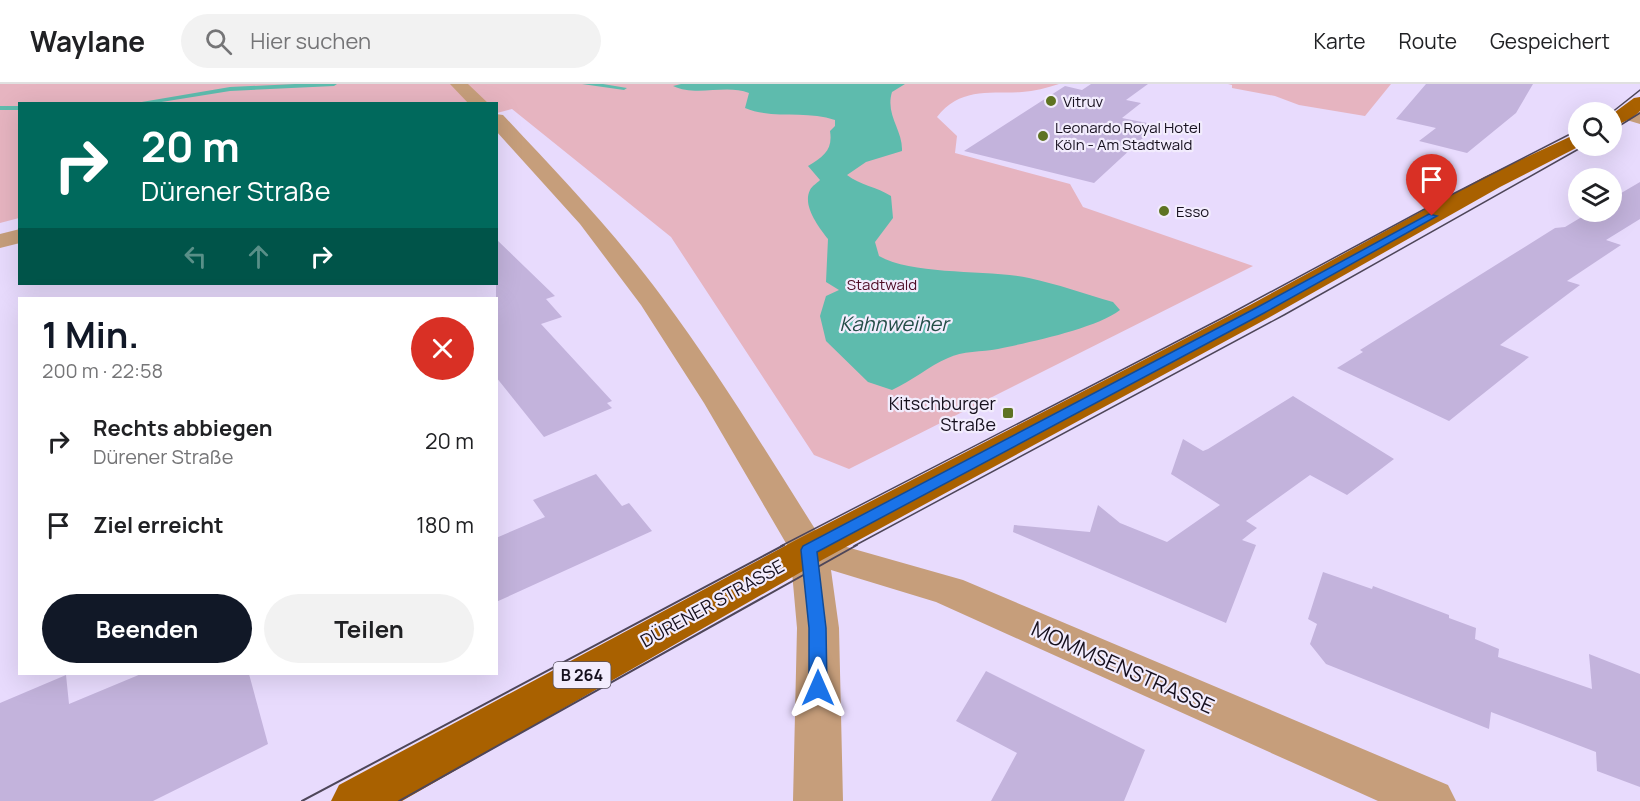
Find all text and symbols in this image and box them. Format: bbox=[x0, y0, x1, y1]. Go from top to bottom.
search box bbox=[181, 14, 601, 68]
text: Waylane bbox=[30, 22, 145, 60]
icon: search bbox=[202, 25, 235, 58]
text: Hier suchen bbox=[250, 26, 371, 56]
text: Karte bbox=[1314, 27, 1366, 55]
text: Route bbox=[1399, 27, 1457, 55]
text: Gespeichert bbox=[1490, 27, 1610, 55]
place label: Vitruv bbox=[1063, 91, 1104, 112]
marker: Vitruv bbox=[1044, 94, 1058, 108]
map controls bbox=[1568, 102, 1622, 222]
button: search bbox=[1568, 102, 1622, 156]
text: 20 m bbox=[141, 117, 240, 175]
place label: Leonardo Royal Hotel Köln - Am Stadtwald bbox=[1055, 117, 1201, 155]
icon: right bbox=[42, 126, 120, 204]
marker: Leonardo Royal Hotel Köln - Am Stadtwald bbox=[1036, 129, 1050, 143]
pin bbox=[1406, 154, 1457, 216]
icon: arrive bbox=[1415, 163, 1448, 196]
button: layers bbox=[1568, 168, 1622, 222]
text: Dürener Straße bbox=[141, 172, 330, 209]
place label: Esso bbox=[1176, 201, 1209, 222]
marker: Esso bbox=[1157, 204, 1171, 218]
icon: left bbox=[179, 240, 212, 273]
icon: ahead bbox=[242, 240, 275, 273]
icon: right bbox=[305, 240, 338, 273]
park label: Stadtwald bbox=[847, 274, 917, 295]
text: 1 Min. bbox=[42, 310, 139, 359]
water label: Kahnweiher bbox=[840, 310, 951, 337]
button: close bbox=[411, 317, 474, 380]
text: 200 m · 22:58 bbox=[42, 357, 163, 384]
place label: Kitschburger Straße bbox=[889, 391, 996, 436]
marker: Kitschburger Straße bbox=[1001, 406, 1015, 420]
text: Rechts abbiegen bbox=[93, 413, 272, 443]
icon: right bbox=[42, 425, 75, 458]
text: 20 m bbox=[425, 426, 474, 456]
text: Dürener Straße bbox=[93, 443, 233, 470]
icon: arrive bbox=[42, 509, 75, 542]
text: Ziel erreicht bbox=[93, 510, 224, 540]
text: 180 m bbox=[416, 510, 474, 540]
street label: DÜRENER STRASSE bbox=[636, 554, 788, 652]
button: Beenden bbox=[42, 594, 252, 663]
button: Teilen bbox=[264, 594, 474, 663]
street label: MOMMSENSTRASSE bbox=[1027, 614, 1219, 720]
position arrow bbox=[786, 656, 850, 720]
road number: B 264 bbox=[554, 662, 610, 688]

